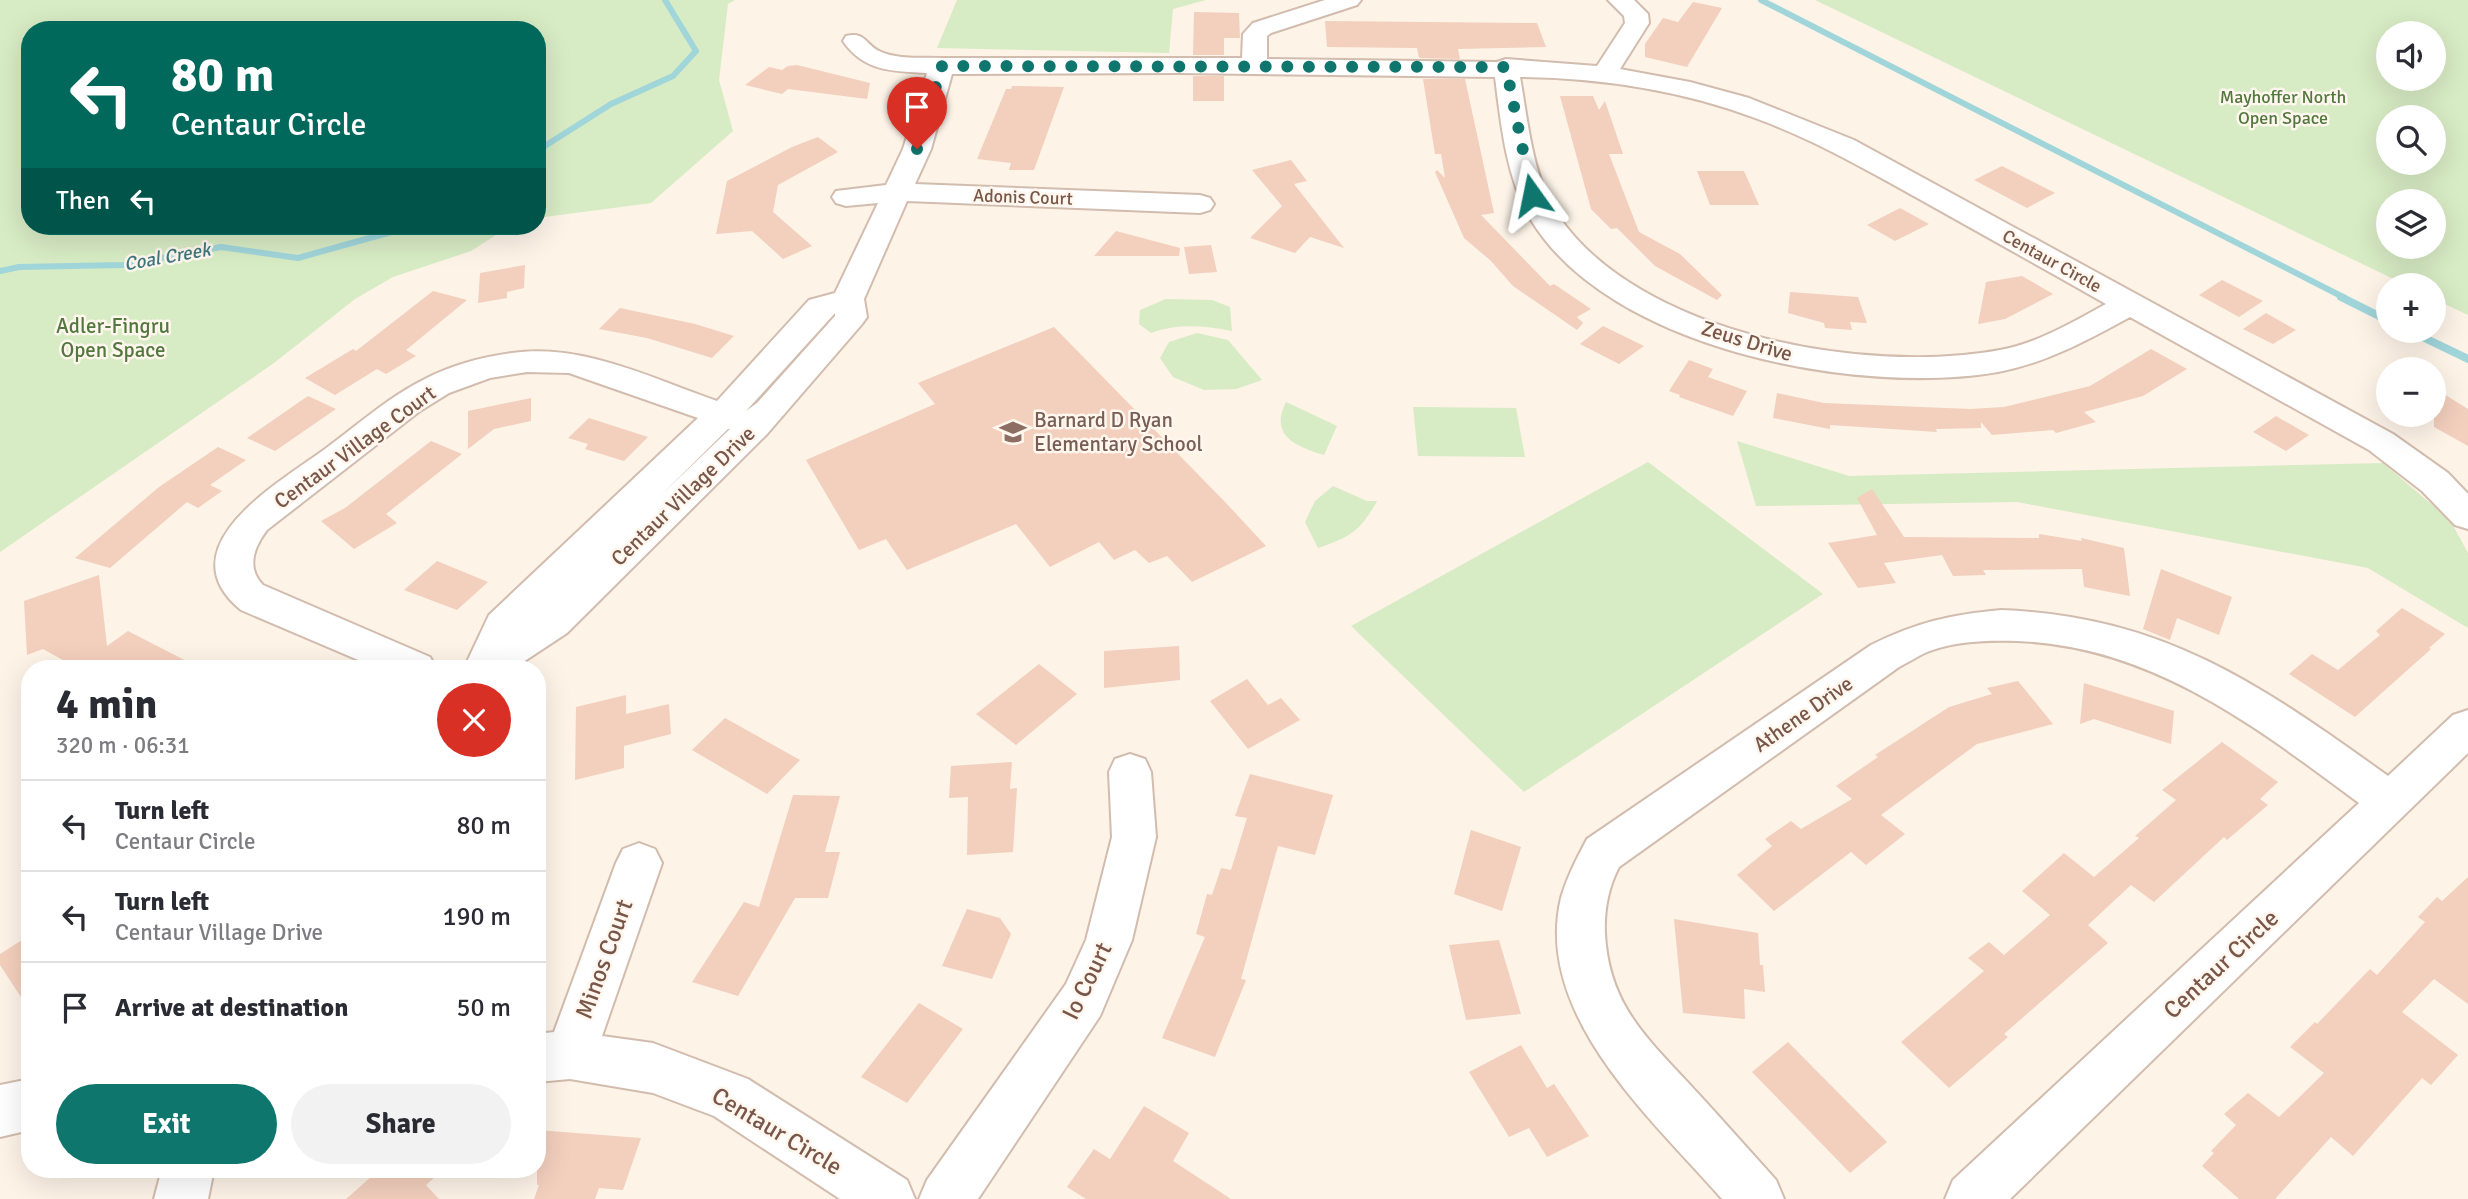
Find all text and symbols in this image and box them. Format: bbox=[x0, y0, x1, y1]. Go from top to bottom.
map controls bbox=[2376, 21, 2446, 427]
button: sound bbox=[2376, 21, 2446, 91]
text: 80 m bbox=[171, 45, 274, 105]
icon: left bbox=[56, 49, 147, 140]
pin bbox=[887, 77, 947, 149]
park label: Mayhoffer North Open Space bbox=[2220, 86, 2346, 129]
icon: arrive bbox=[898, 88, 936, 126]
text: Centaur Circle bbox=[171, 105, 367, 144]
button: search bbox=[2376, 105, 2446, 175]
position arrow bbox=[1495, 158, 1569, 232]
icon: left bbox=[124, 182, 162, 220]
street label: Adonis Court bbox=[973, 184, 1073, 210]
text: Then bbox=[56, 185, 110, 217]
button: layers bbox=[2376, 189, 2446, 259]
street label: Centaur Circle bbox=[1999, 225, 2105, 297]
water label: Coal Creek bbox=[122, 237, 214, 276]
button: + bbox=[2376, 273, 2446, 343]
park label: Adler-Fingru Open Space bbox=[56, 313, 170, 363]
street label: Zeus Drive bbox=[1698, 315, 1796, 367]
button: − bbox=[2376, 357, 2446, 427]
street label: Centaur Village Court bbox=[269, 380, 441, 514]
place label: Barnard D Ryan Elementary School bbox=[1034, 407, 1203, 457]
school or university icon: Barnard D Ryan Elementary School bbox=[998, 417, 1028, 447]
street label: Centaur Village Drive bbox=[606, 421, 760, 571]
street label: Athene Drive bbox=[1748, 670, 1858, 758]
text: 4 min bbox=[56, 679, 157, 730]
button: close bbox=[437, 683, 511, 757]
text: 320 m · 06:31 bbox=[56, 731, 190, 760]
text: Turn left bbox=[115, 795, 209, 827]
icon: left bbox=[56, 807, 94, 845]
text: 80 m bbox=[456, 810, 511, 842]
text: Centaur Circle bbox=[115, 827, 256, 856]
text: Turn left bbox=[115, 886, 209, 918]
street label: Minos Court bbox=[569, 895, 639, 1023]
icon: left bbox=[56, 898, 94, 936]
text: 190 m bbox=[442, 901, 511, 933]
street label: Centaur Circle bbox=[2157, 903, 2285, 1025]
text: Centaur Village Drive bbox=[115, 918, 323, 947]
street label: Io Court bbox=[1055, 937, 1119, 1025]
icon: arrive bbox=[56, 989, 94, 1027]
text: Arrive at destination bbox=[115, 992, 348, 1024]
text: 50 m bbox=[456, 992, 511, 1024]
street label: Centaur Circle bbox=[706, 1080, 848, 1182]
button: Exit bbox=[56, 1084, 277, 1164]
button: Share bbox=[291, 1084, 511, 1164]

